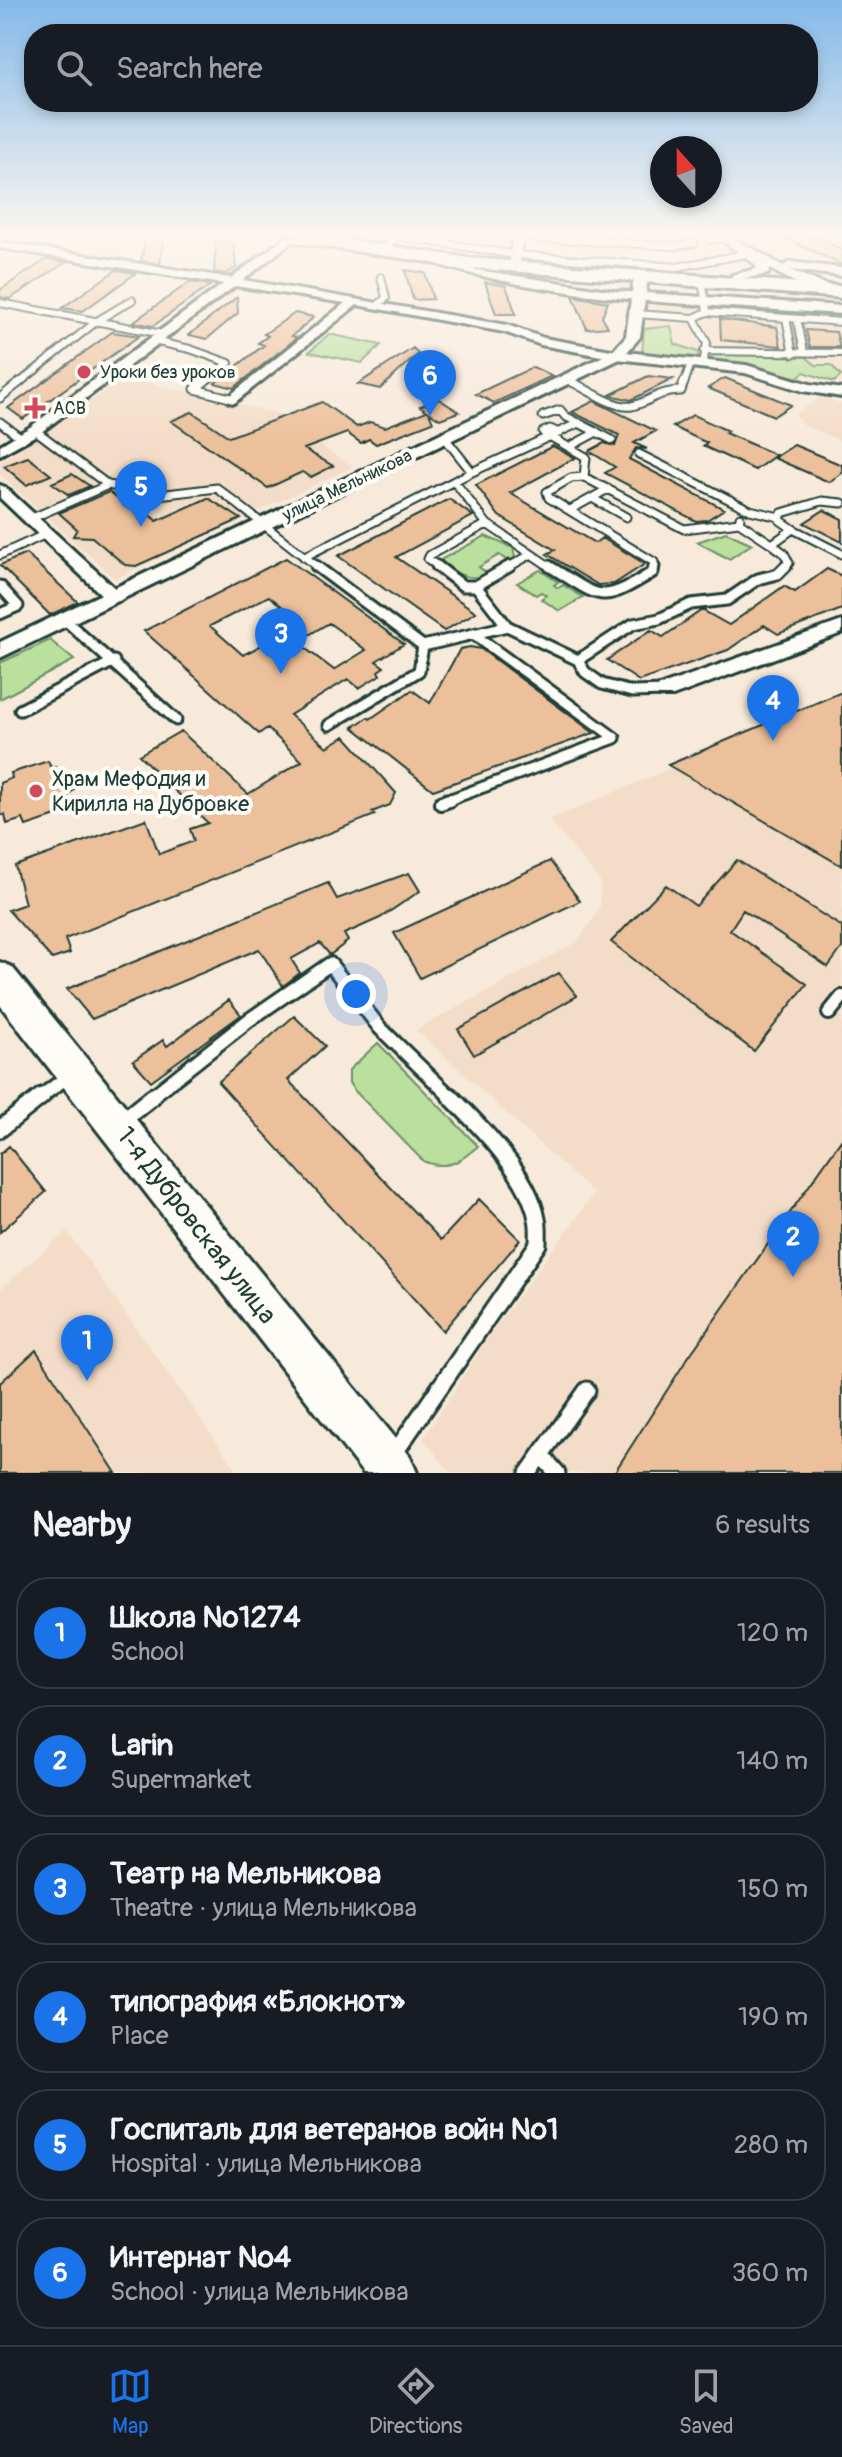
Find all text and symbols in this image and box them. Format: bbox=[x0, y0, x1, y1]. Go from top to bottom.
search box bbox=[24, 24, 818, 112]
icon: search bbox=[52, 46, 96, 90]
text: Search here bbox=[116, 50, 263, 87]
north arrow bbox=[650, 136, 722, 208]
pin: 6 bbox=[404, 350, 456, 416]
place label: Уроки без уроков bbox=[100, 361, 236, 384]
marker: Уроки без уроков bbox=[75, 363, 93, 381]
marker: АСВ bbox=[24, 397, 46, 419]
place label: АСВ bbox=[53, 397, 86, 420]
street label: улица Мельникова bbox=[278, 444, 416, 527]
pin: 5 bbox=[115, 461, 167, 527]
pin: 3 bbox=[255, 608, 307, 674]
pin: 4 bbox=[747, 675, 799, 741]
place label: Храм Мефодия и Кирилла на Дубровке bbox=[52, 765, 249, 818]
marker: Храм Мефодия и Кирилла на Дубровке bbox=[27, 782, 45, 800]
your location bbox=[336, 974, 376, 1014]
street label: 1-я Дубровская улица bbox=[109, 1121, 283, 1330]
pin: 2 bbox=[767, 1211, 819, 1277]
pin: 1 bbox=[61, 1315, 113, 1381]
text: Nearby bbox=[32, 1504, 131, 1547]
text: 6 results bbox=[715, 1509, 810, 1541]
text: Школа №1274 bbox=[110, 1599, 301, 1636]
text: 1 bbox=[55, 1617, 65, 1649]
text: 120 m bbox=[737, 1617, 808, 1649]
text: School bbox=[110, 1636, 185, 1668]
text: Larin bbox=[110, 1727, 174, 1764]
text: 2 bbox=[53, 1745, 67, 1777]
text: 140 m bbox=[736, 1745, 808, 1777]
text: Supermarket bbox=[110, 1764, 251, 1796]
text: Театр на Мельникова bbox=[110, 1855, 381, 1892]
text: 3 bbox=[53, 1873, 67, 1905]
text: 150 m bbox=[737, 1873, 808, 1905]
text: Theatre · улица Мельникова bbox=[110, 1892, 417, 1924]
text: типография «Блокнот» bbox=[110, 1983, 405, 2020]
text: 4 bbox=[52, 2001, 68, 2033]
text: 190 m bbox=[738, 2001, 808, 2033]
text: Place bbox=[110, 2020, 169, 2052]
text: Госпиталь для ветеранов войн №1 bbox=[110, 2111, 559, 2148]
text: 5 bbox=[53, 2129, 67, 2161]
text: 280 m bbox=[734, 2129, 808, 2161]
text: Hospital · улица Мельникова bbox=[110, 2148, 422, 2180]
text: Интернат №4 bbox=[110, 2239, 291, 2276]
text: 6 bbox=[52, 2257, 68, 2289]
text: 360 m bbox=[732, 2257, 808, 2289]
text: School · улица Мельникова bbox=[110, 2276, 409, 2308]
tab: Map bbox=[108, 2364, 152, 2440]
tab: Directions bbox=[369, 2364, 462, 2440]
tab: Saved bbox=[679, 2364, 734, 2440]

